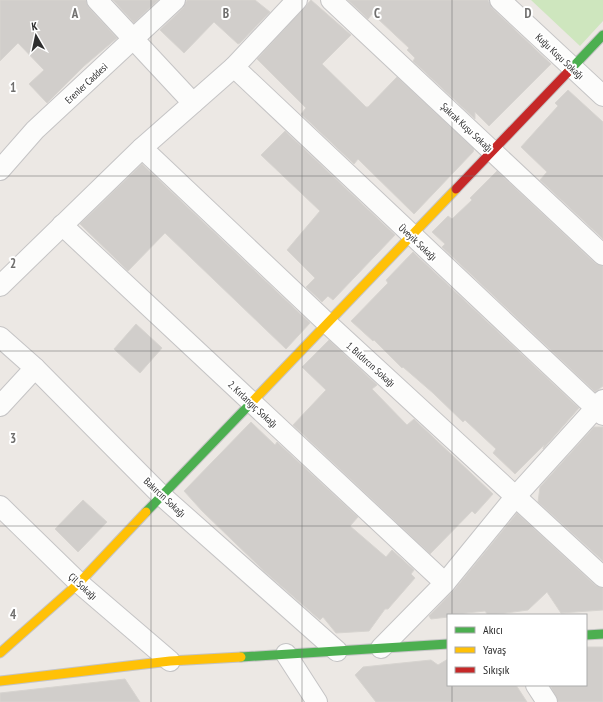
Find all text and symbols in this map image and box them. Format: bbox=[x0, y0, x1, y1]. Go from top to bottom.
text: A bbox=[71, 5, 79, 22]
text: B bbox=[223, 5, 229, 22]
text: C bbox=[374, 5, 380, 22]
text: D bbox=[525, 5, 532, 22]
north arrow bbox=[16, 16, 56, 56]
text: K bbox=[31, 19, 39, 33]
street label: Kuğu Kuşu Sokağı bbox=[533, 31, 587, 82]
street label: Erenler Caddesi bbox=[62, 60, 110, 106]
text: 1 bbox=[10, 79, 16, 96]
street label: Şakrak Kuşu Sokağı bbox=[438, 100, 495, 155]
street label: Üveyik Sokağı bbox=[396, 221, 440, 263]
text: 2 bbox=[10, 255, 16, 272]
street label: 1. Bıldırcın Sokağı bbox=[343, 339, 398, 390]
street label: 2. Kırlangıç Sokağı bbox=[225, 378, 280, 431]
text: 3 bbox=[10, 430, 16, 447]
street label: Bakırcın Sokağı bbox=[141, 475, 188, 520]
street label: Çil Sokağı bbox=[66, 570, 100, 603]
text: 4 bbox=[10, 606, 17, 623]
legend bbox=[447, 614, 587, 686]
text: Akıcı bbox=[483, 622, 503, 637]
text: Yavaş bbox=[483, 642, 506, 657]
text: Sıkışık bbox=[483, 662, 510, 677]

